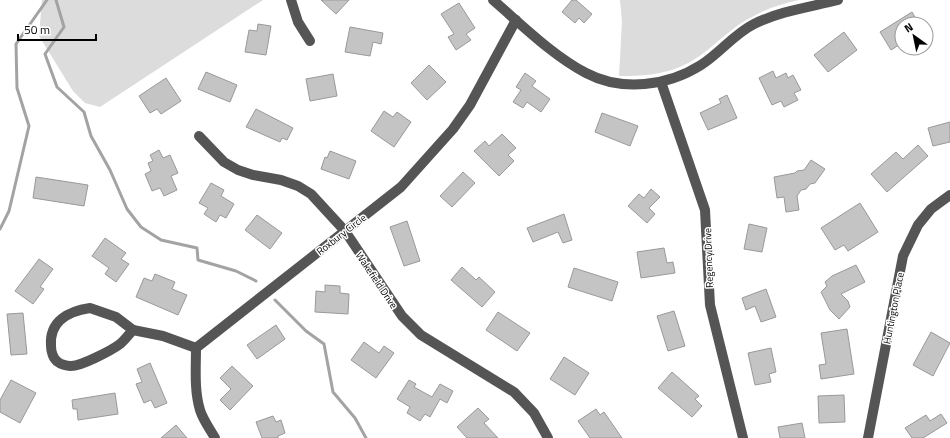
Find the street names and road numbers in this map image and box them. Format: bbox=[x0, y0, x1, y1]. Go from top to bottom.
street label: Roxbury Circle bbox=[313, 210, 369, 259]
street label: Regency Drive bbox=[700, 228, 717, 288]
street label: Wakefield Drive bbox=[352, 249, 401, 312]
street label: Huntington Place bbox=[879, 271, 908, 345]

